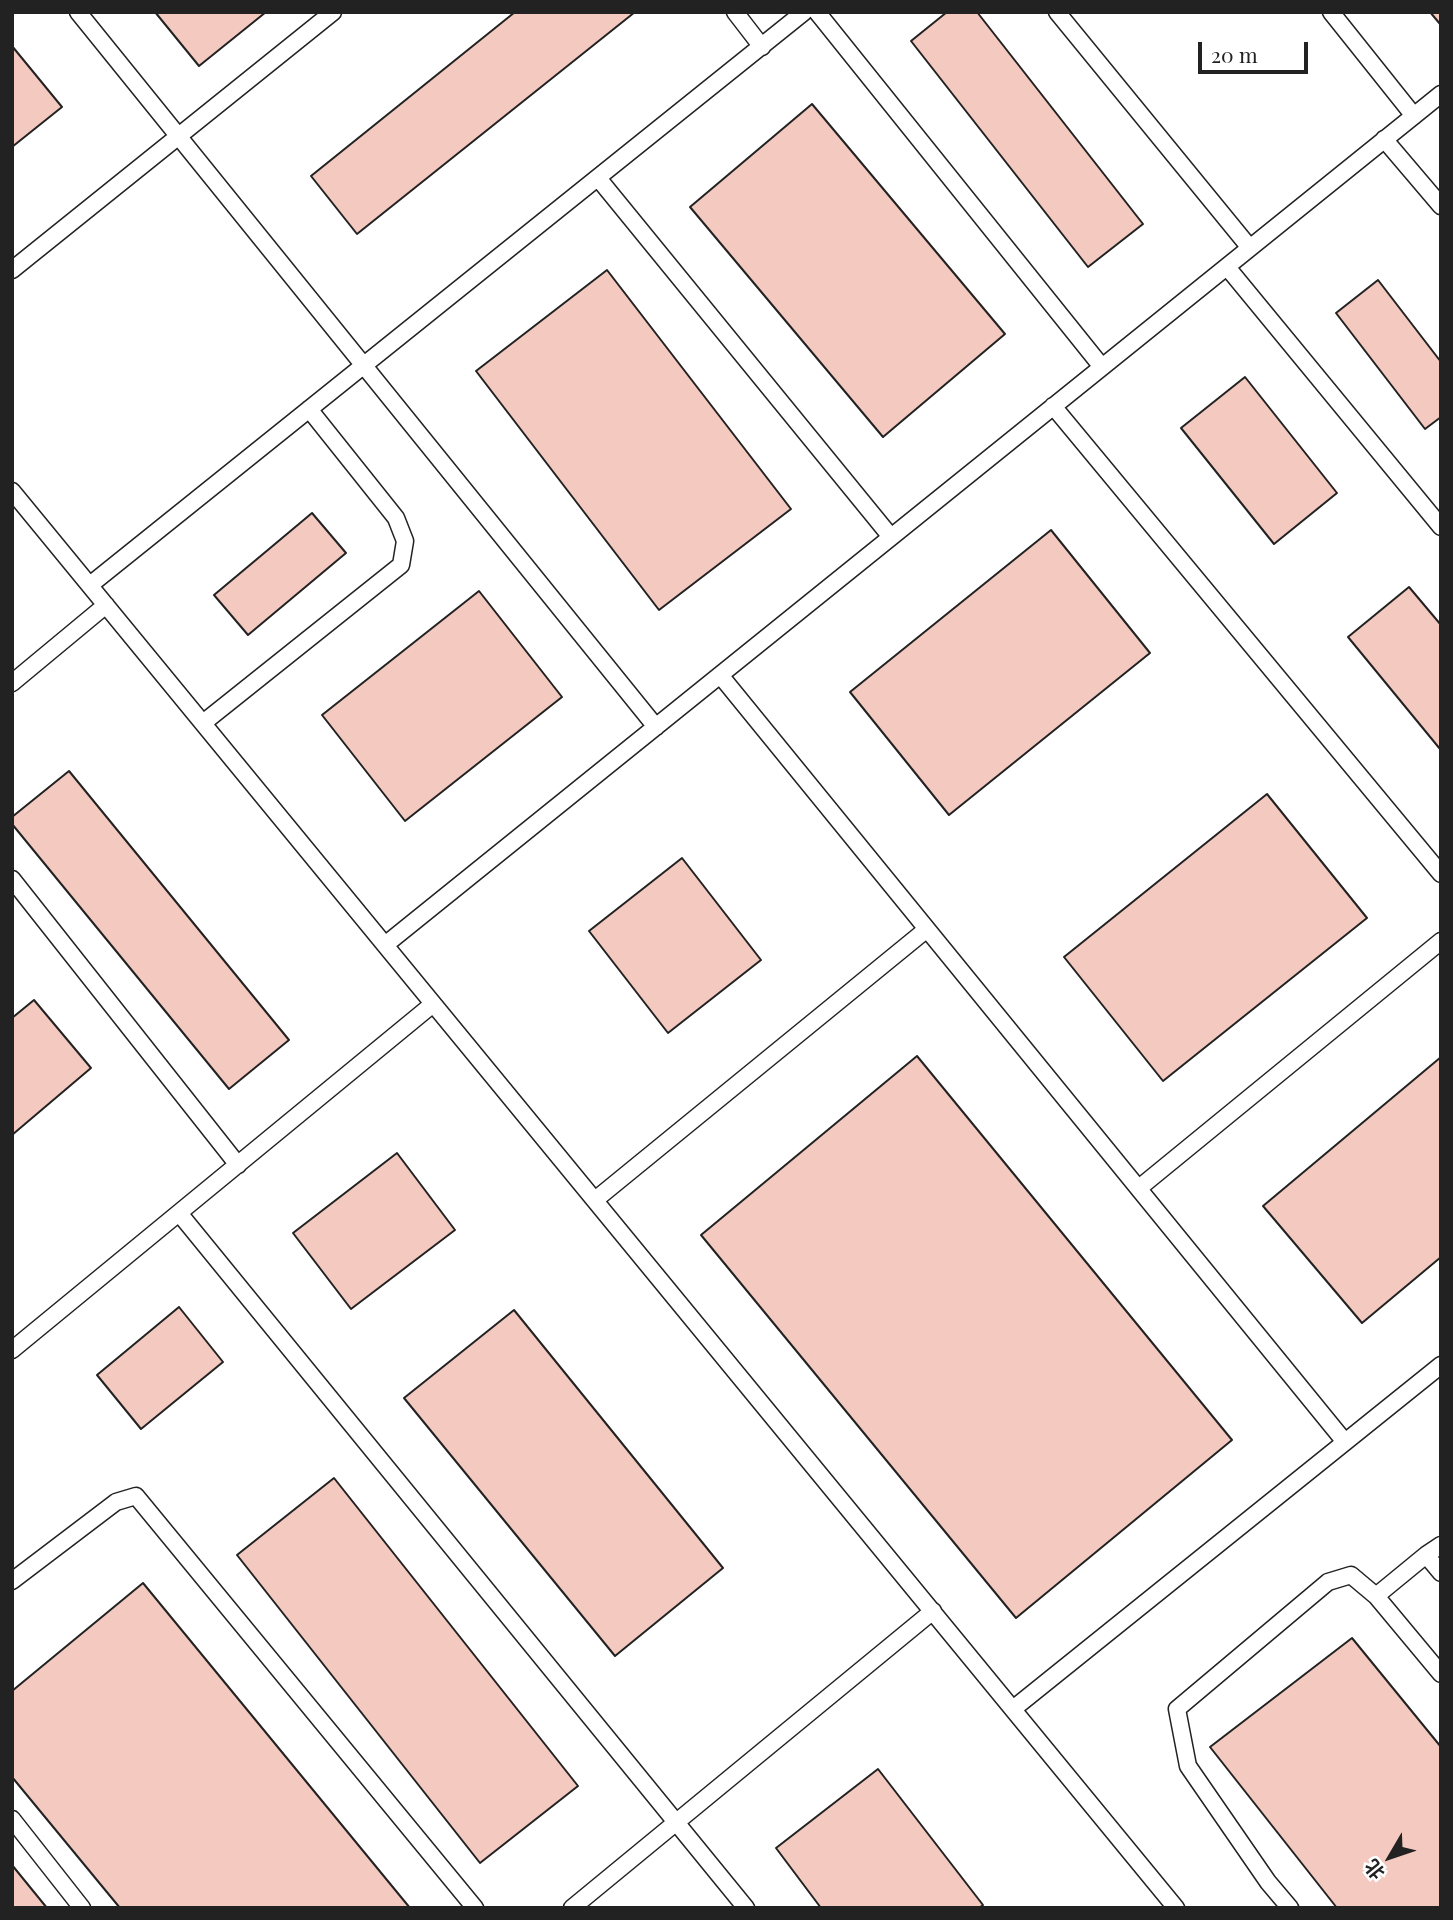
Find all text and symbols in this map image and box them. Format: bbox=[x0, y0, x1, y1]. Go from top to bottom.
scale bar bbox=[1201, 28, 1311, 72]
text: 20 m bbox=[1211, 40, 1258, 68]
north arrow bbox=[1355, 1822, 1425, 1892]
text: 北 bbox=[1358, 1855, 1390, 1886]

